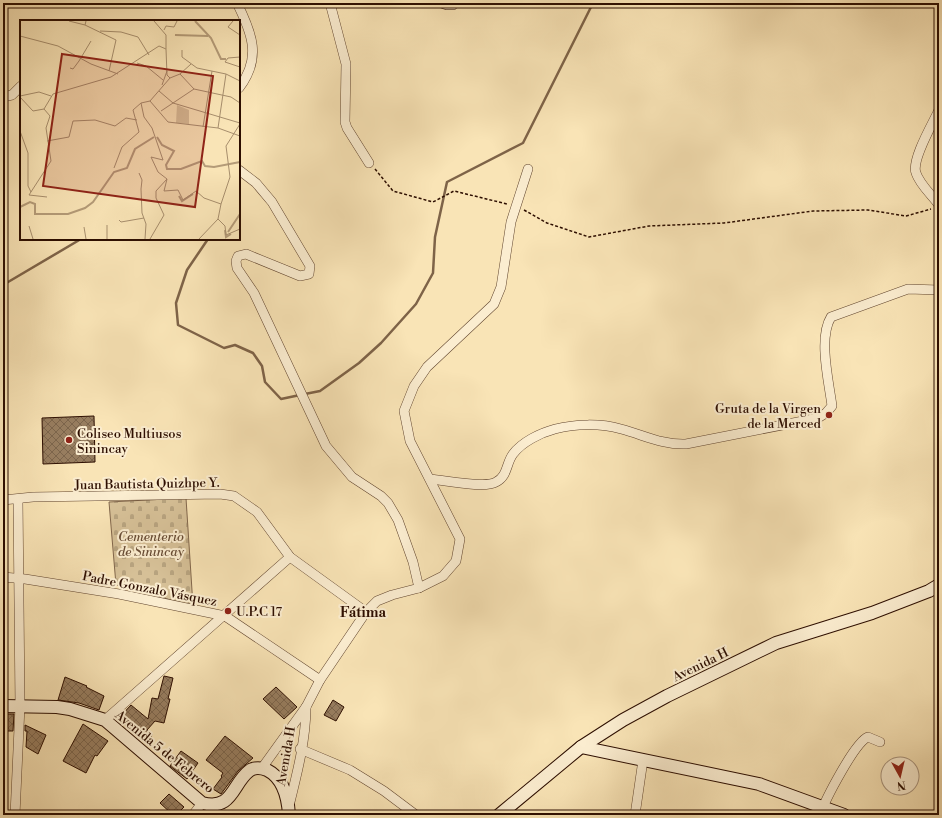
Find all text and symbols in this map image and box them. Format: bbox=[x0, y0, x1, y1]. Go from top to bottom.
inset map bbox=[20, 20, 240, 240]
place label: Gruta de la Virgen de la Merced bbox=[715, 401, 822, 432]
marker: Gruta de la Virgen de la Merced bbox=[824, 410, 834, 420]
place label: Coliseo Multiusos Sinincay bbox=[77, 426, 182, 457]
marker: Coliseo Multiusos Sinincay bbox=[64, 435, 74, 445]
street label: Juan Bautista Quizhpe Y. bbox=[73, 475, 220, 493]
park label: Cementerio de Sinincay bbox=[118, 529, 184, 560]
street label: Padre Gonzalo Vásquez bbox=[81, 568, 219, 610]
place label: U.P.C 17 bbox=[236, 604, 282, 620]
district label: Fátima bbox=[340, 604, 386, 622]
marker: U.P.C 17 bbox=[223, 606, 233, 616]
street label: Avenida H bbox=[669, 644, 732, 686]
street label: Avenida 5 de Febrero bbox=[111, 706, 217, 797]
street label: Avenida H bbox=[273, 725, 299, 788]
north arrow bbox=[880, 756, 920, 796]
text: N bbox=[896, 777, 907, 792]

